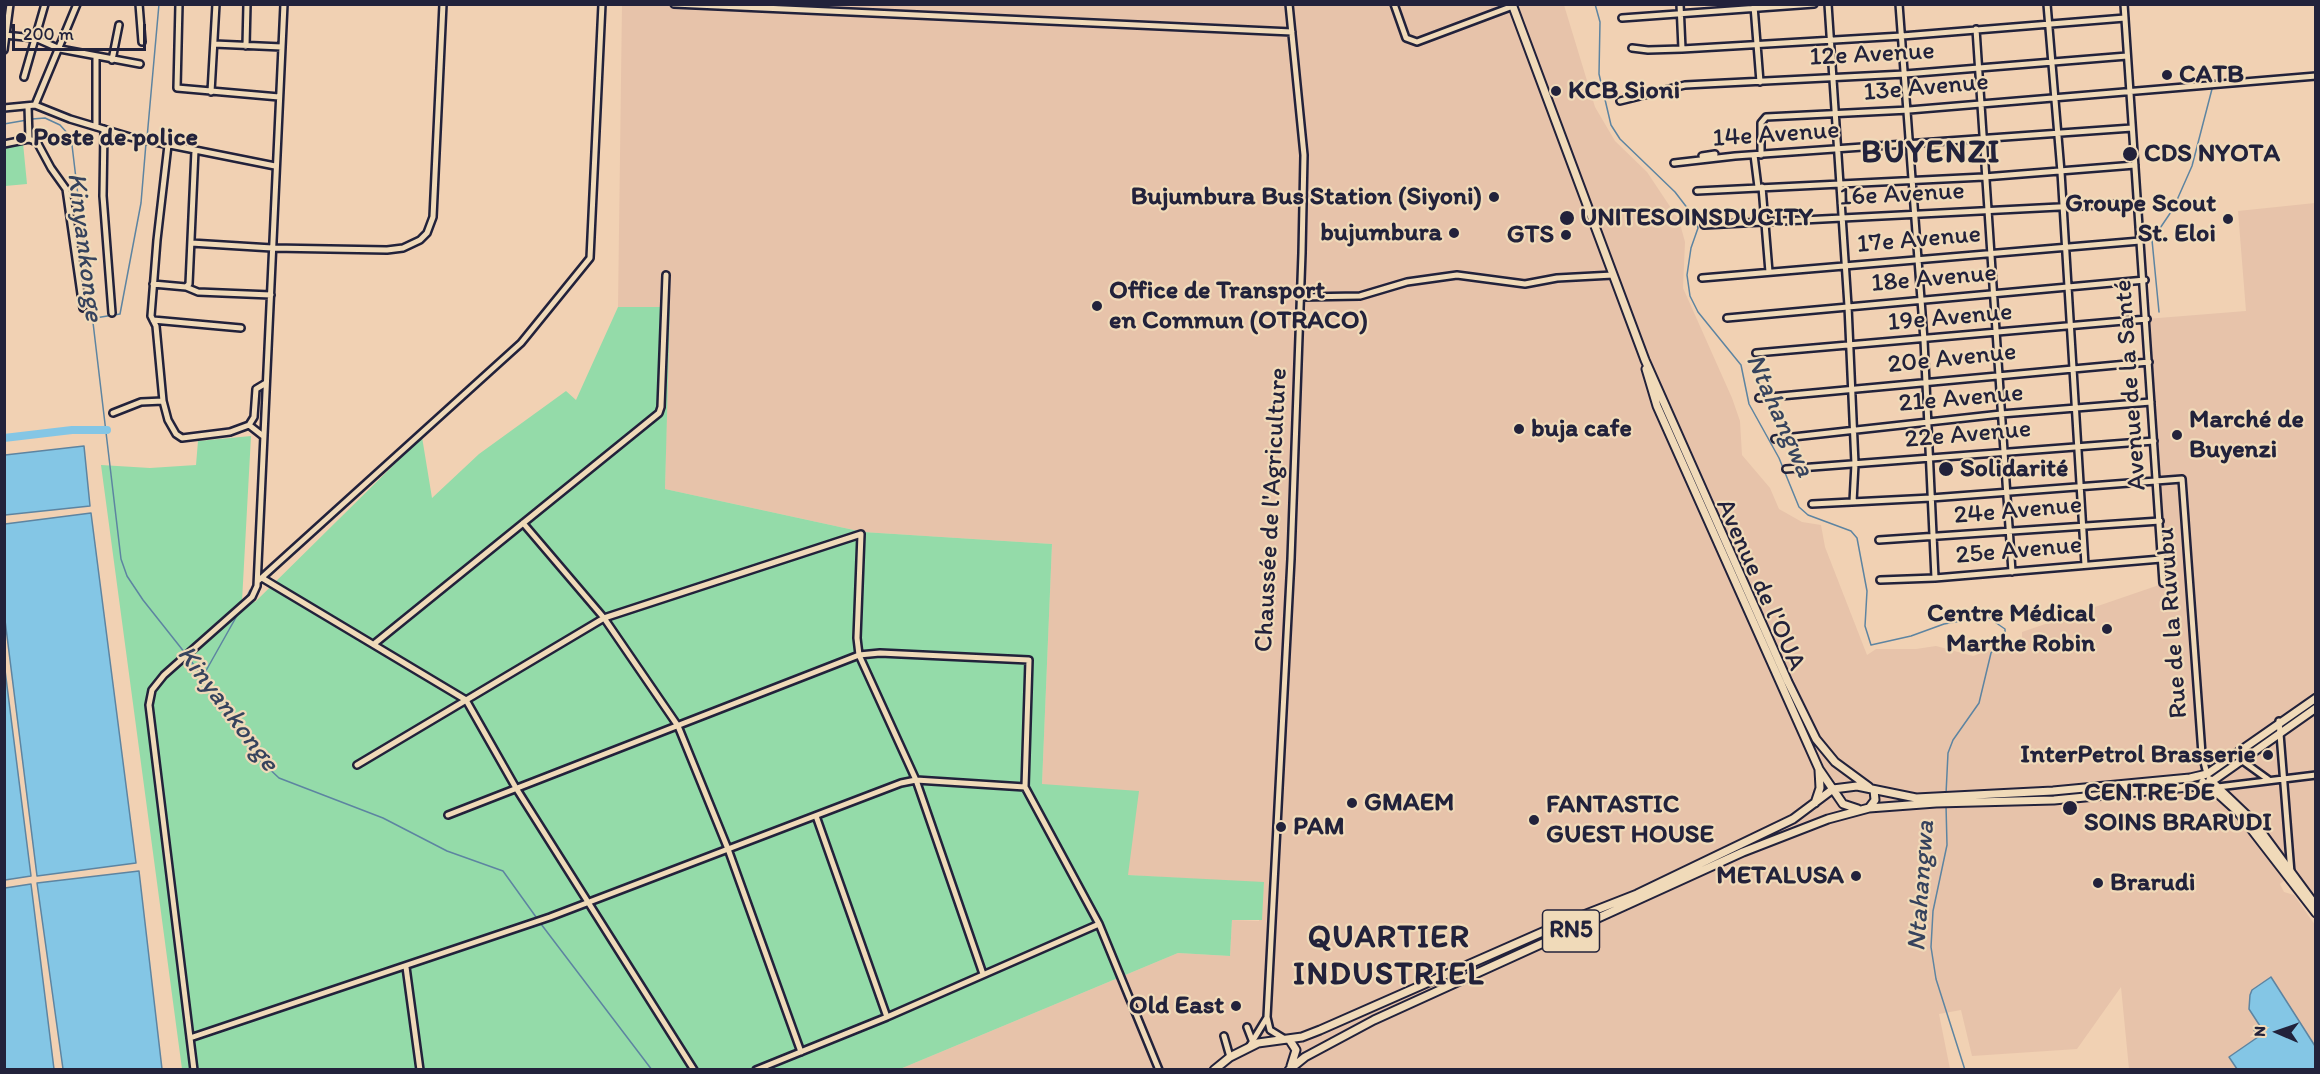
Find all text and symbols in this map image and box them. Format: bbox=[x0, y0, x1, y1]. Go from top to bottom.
scale bar bbox=[15, 12, 148, 50]
text: 200 m bbox=[23, 23, 74, 45]
street label: 12e Avenue bbox=[1809, 36, 1935, 74]
place label: CATB bbox=[2179, 59, 2244, 91]
street label: 13e Avenue bbox=[1862, 67, 1990, 109]
marker: CATB bbox=[2160, 68, 2174, 82]
place label: KCB Sioni bbox=[1568, 75, 1680, 107]
marker: KCB Sioni bbox=[1549, 84, 1563, 98]
street label: 14e Avenue bbox=[1711, 115, 1841, 155]
place label: Poste de police bbox=[33, 122, 198, 154]
marker: Poste de police bbox=[14, 131, 28, 145]
district label: BUYENZI bbox=[1861, 135, 2001, 173]
place label: CDS NYOTA bbox=[2144, 138, 2280, 170]
marker: CDS NYOTA bbox=[2121, 145, 2139, 163]
water label: Kinyankonge bbox=[59, 171, 109, 323]
street label: 16e Avenue bbox=[1839, 176, 1965, 214]
place label: Bujumbura Bus Station (Siyoni) bbox=[1131, 181, 1482, 213]
place label: Groupe Scout St. Eloi bbox=[2065, 188, 2216, 249]
marker: Bujumbura Bus Station (Siyoni) bbox=[1487, 190, 1501, 204]
place label: UNITESOINSDUCITY bbox=[1580, 202, 1813, 234]
marker: UNITESOINSDUCITY bbox=[1558, 209, 1576, 227]
marker: Groupe Scout St. Eloi bbox=[2221, 212, 2235, 226]
place label: bujumbura bbox=[1320, 217, 1442, 249]
place label: GTS bbox=[1507, 219, 1554, 251]
street label: 17e Avenue bbox=[1856, 219, 1982, 261]
marker: bujumbura bbox=[1447, 226, 1461, 240]
marker: GTS bbox=[1559, 228, 1573, 242]
street label: 18e Avenue bbox=[1870, 258, 1998, 300]
place label: Office de Transport en Commun (OTRACO) bbox=[1109, 275, 1368, 336]
street label: Avenue de la Santé bbox=[2108, 278, 2154, 492]
street label: 19e Avenue bbox=[1886, 297, 2014, 339]
marker: Office de Transport en Commun (OTRACO) bbox=[1090, 299, 1104, 313]
street label: 20e Avenue bbox=[1886, 337, 2018, 381]
water label: Ntahangwa bbox=[1738, 350, 1820, 482]
street label: Chaussée de l'Agriculture bbox=[1249, 367, 1295, 653]
street label: 21e Avenue bbox=[1897, 378, 2025, 420]
place label: Marché de Buyenzi bbox=[2189, 404, 2304, 466]
place label: buja cafe bbox=[1531, 413, 1632, 445]
street label: 22e Avenue bbox=[1903, 414, 2033, 456]
marker: buja cafe bbox=[1512, 422, 1526, 436]
marker: Marché de Buyenzi bbox=[2170, 428, 2184, 442]
place label: Solidarité bbox=[1960, 453, 2068, 485]
marker: Solidarité bbox=[1937, 460, 1955, 478]
street label: 24e Avenue bbox=[1952, 490, 2084, 532]
street label: Avenue de l'OUA bbox=[1708, 494, 1812, 676]
street label: Rue de la Ruvubu bbox=[2151, 526, 2195, 720]
street label: 25e Avenue bbox=[1954, 530, 2084, 572]
place label: Centre Médical Marthe Robin bbox=[1927, 598, 2095, 660]
marker: Centre Médical Marthe Robin bbox=[2100, 622, 2114, 636]
water label: Kinyankonge bbox=[169, 640, 285, 778]
place label: InterPetrol Brasserie bbox=[2020, 739, 2256, 771]
marker: InterPetrol Brasserie bbox=[2261, 748, 2275, 762]
place label: CENTRE DE SOINS BRARUDI bbox=[2084, 777, 2272, 838]
place label: GMAEM bbox=[1364, 787, 1454, 819]
place label: FANTASTIC GUEST HOUSE bbox=[1546, 789, 1714, 850]
marker: GMAEM bbox=[1345, 796, 1359, 810]
marker: CENTRE DE SOINS BRARUDI bbox=[2061, 799, 2079, 817]
place label: PAM bbox=[1293, 811, 1345, 843]
marker: FANTASTIC GUEST HOUSE bbox=[1527, 813, 1541, 827]
water label: Ntahangwa bbox=[1901, 819, 1943, 953]
marker: PAM bbox=[1274, 820, 1288, 834]
place label: METALUSA bbox=[1716, 860, 1844, 892]
place label: Brarudi bbox=[2110, 867, 2195, 899]
marker: METALUSA bbox=[1849, 869, 1863, 883]
marker: Brarudi bbox=[2091, 876, 2105, 890]
road number: RN5 bbox=[1542, 910, 1600, 952]
district label: QUARTIER INDUSTRIEL bbox=[1293, 920, 1485, 995]
place label: Old East bbox=[1129, 990, 1224, 1022]
marker: Old East bbox=[1229, 999, 1243, 1013]
north arrow bbox=[2248, 1002, 2308, 1062]
text: N bbox=[2250, 1026, 2269, 1037]

